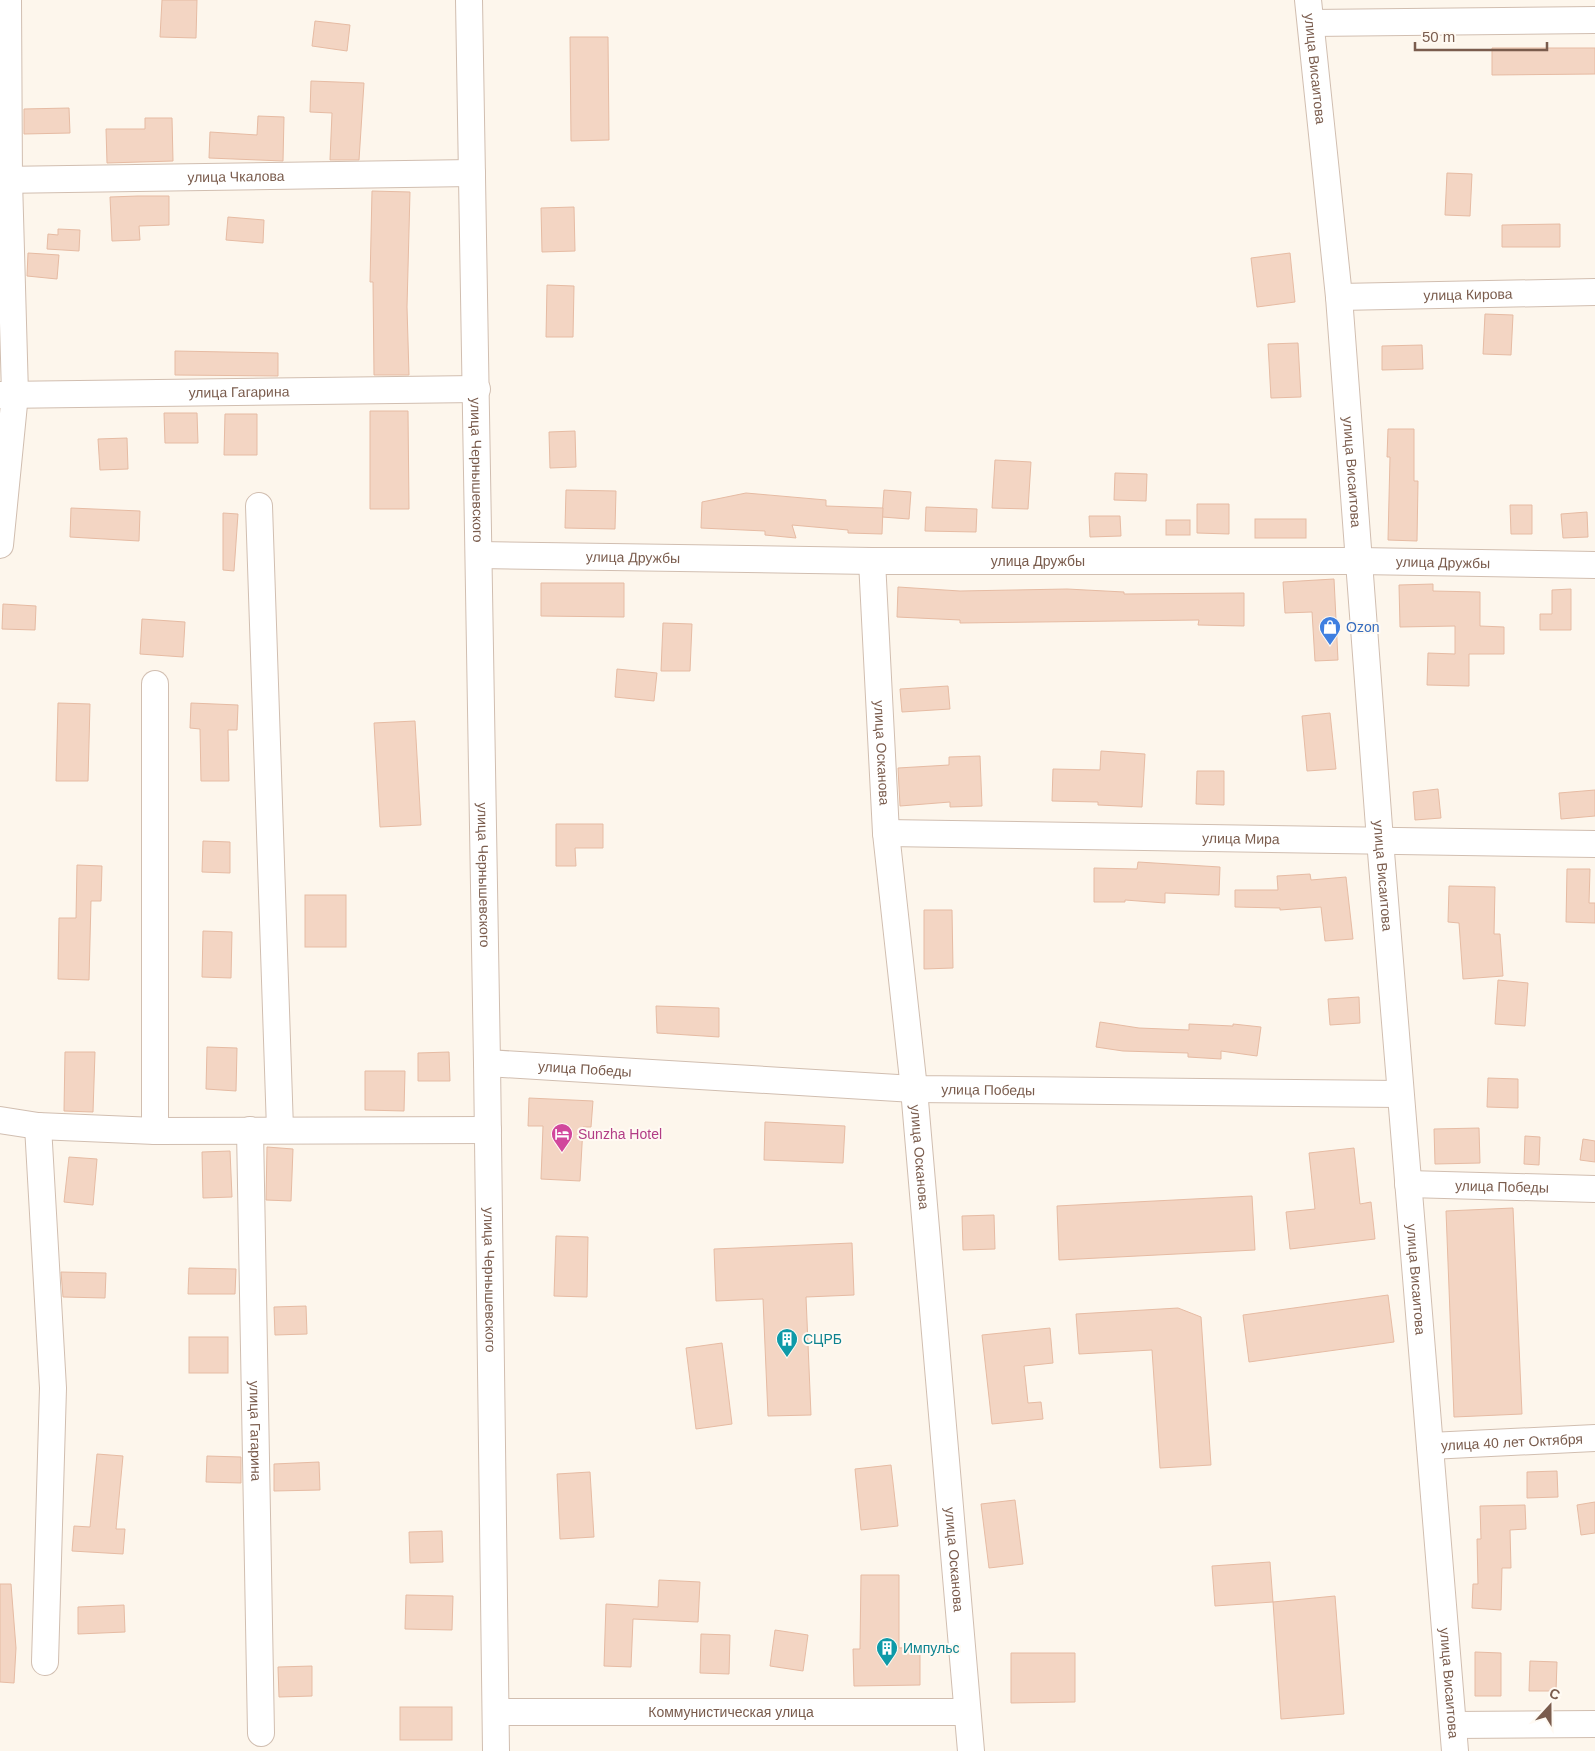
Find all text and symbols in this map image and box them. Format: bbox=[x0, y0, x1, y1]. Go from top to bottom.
street label: улица Висаитова bbox=[1301, 12, 1329, 125]
scale bar bbox=[1415, 20, 1548, 52]
text: 50 m bbox=[1422, 28, 1455, 45]
street label: улица Чкалова bbox=[187, 168, 285, 185]
street label: улица Кирова bbox=[1423, 286, 1513, 303]
street label: улица Гагарина bbox=[188, 383, 290, 401]
street label: улица Чернышевского bbox=[468, 397, 486, 543]
street label: улица Висаитова bbox=[1340, 416, 1364, 528]
street label: улица Дружбы bbox=[586, 549, 680, 566]
street label: улица Дружбы bbox=[991, 553, 1085, 569]
street label: улица Дружбы bbox=[1396, 554, 1490, 571]
shop icon: Ozon bbox=[1318, 615, 1342, 646]
place label: Ozon bbox=[1346, 619, 1379, 635]
street label: улица Осканова bbox=[871, 700, 893, 806]
street label: улица Чернышевского bbox=[475, 802, 493, 948]
street label: улица Висаитова bbox=[1371, 820, 1395, 932]
street label: улица Мира bbox=[1202, 830, 1280, 847]
street label: улица Победы bbox=[537, 1058, 632, 1080]
street label: улица Победы bbox=[941, 1081, 1035, 1098]
street label: улица Осканова bbox=[907, 1104, 932, 1210]
hotel icon: Sunzha Hotel bbox=[550, 1122, 574, 1153]
place label: Sunzha Hotel bbox=[578, 1126, 662, 1142]
street label: улица Победы bbox=[1455, 1177, 1549, 1196]
street label: улица Чернышевского bbox=[481, 1207, 499, 1353]
street label: улица Висаитова bbox=[1404, 1223, 1429, 1336]
building icon: СЦРБ bbox=[775, 1327, 799, 1358]
place label: СЦРБ bbox=[803, 1331, 842, 1347]
street label: улица Гагарина bbox=[247, 1380, 264, 1482]
street label: улица 40 лет Октября bbox=[1441, 1431, 1583, 1453]
street label: улица Осканова bbox=[942, 1506, 967, 1613]
street label: улица Висаитова bbox=[1437, 1627, 1462, 1739]
building icon: Импульс bbox=[875, 1636, 899, 1667]
place label: Импульс bbox=[903, 1640, 959, 1656]
north arrow bbox=[1525, 1681, 1575, 1731]
text: С bbox=[1547, 1685, 1562, 1703]
street label: Коммунистическая улица bbox=[648, 1704, 814, 1720]

